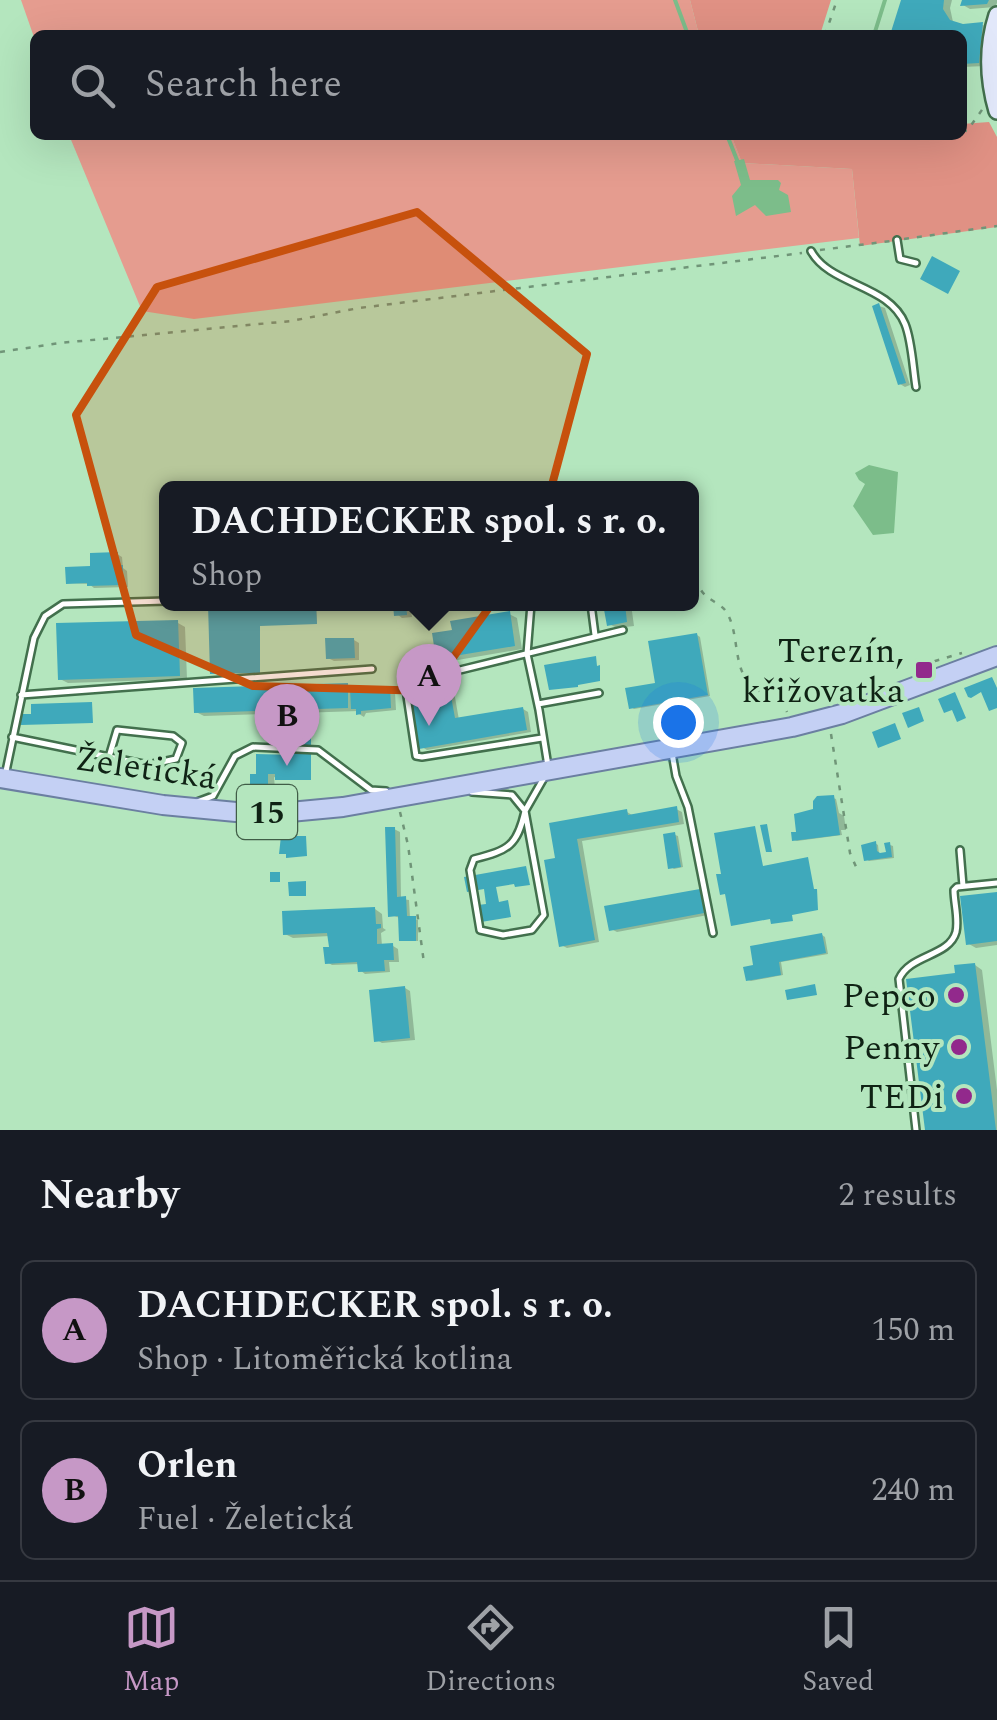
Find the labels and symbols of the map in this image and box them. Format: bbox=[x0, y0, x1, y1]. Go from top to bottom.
place label: Terezín, křižovatka bbox=[742, 625, 904, 718]
pin: A bbox=[396, 644, 462, 726]
marker: Terezín, křižovatka bbox=[913, 659, 935, 681]
pin: B bbox=[254, 684, 320, 766]
your location bbox=[653, 697, 704, 748]
street label: Želetická bbox=[72, 732, 220, 805]
road number: 15 bbox=[237, 785, 297, 839]
place label: Pepco bbox=[842, 970, 936, 1023]
marker: Pepco bbox=[945, 984, 967, 1006]
place label: Penny bbox=[843, 1022, 940, 1075]
marker: Penny bbox=[948, 1036, 970, 1058]
place label: TEDi bbox=[860, 1071, 944, 1124]
marker: TEDi bbox=[953, 1085, 975, 1107]

